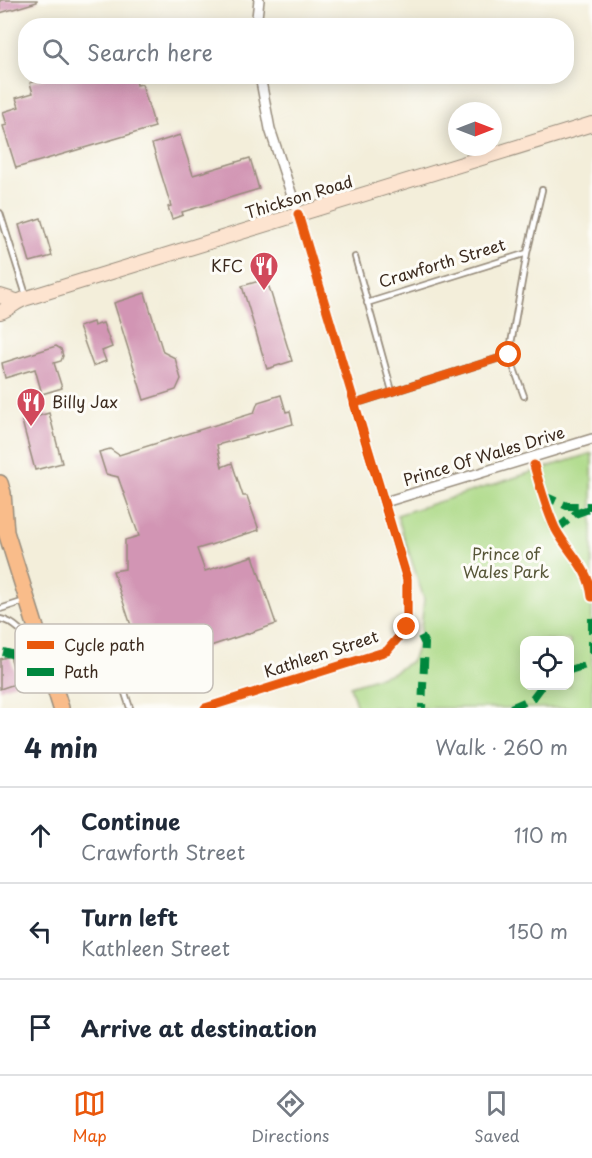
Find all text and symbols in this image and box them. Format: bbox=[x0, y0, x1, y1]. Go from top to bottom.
search box bbox=[18, 18, 574, 84]
icon: search bbox=[39, 35, 72, 68]
text: Search here bbox=[87, 35, 213, 68]
north arrow bbox=[448, 102, 502, 156]
street label: Thickson Road bbox=[242, 168, 355, 224]
street label: Crawforth Street bbox=[375, 231, 508, 293]
restaurant icon: KFC bbox=[248, 250, 280, 292]
place label: KFC bbox=[211, 253, 243, 277]
route start bbox=[495, 341, 521, 367]
restaurant icon: Billy Jax bbox=[15, 386, 47, 428]
place label: Billy Jax bbox=[52, 389, 118, 413]
street label: Prince Of Wales Drive bbox=[400, 419, 568, 491]
park label: Prince of Wales Park bbox=[463, 541, 550, 583]
route end bbox=[393, 613, 419, 639]
street label: Kathleen Street bbox=[260, 623, 382, 683]
legend bbox=[15, 624, 213, 693]
text: Cycle path bbox=[64, 632, 145, 656]
map controls bbox=[520, 636, 574, 690]
button: locate bbox=[520, 636, 574, 690]
text: Path bbox=[64, 659, 99, 683]
text: 4 min bbox=[24, 728, 98, 767]
text: Walk · 260 m bbox=[435, 732, 568, 762]
text: Continue bbox=[81, 804, 180, 837]
icon: ahead bbox=[24, 819, 57, 852]
text: 110 m bbox=[514, 820, 568, 850]
text: Crawforth Street bbox=[81, 837, 245, 867]
text: Turn left bbox=[81, 900, 178, 933]
icon: left bbox=[24, 915, 57, 948]
text: 150 m bbox=[508, 916, 568, 946]
text: Kathleen Street bbox=[81, 933, 230, 963]
icon: arrive bbox=[24, 1011, 57, 1044]
text: Arrive at destination bbox=[81, 1011, 317, 1044]
tab: Map bbox=[72, 1087, 107, 1147]
tab: Directions bbox=[251, 1087, 329, 1147]
tab: Saved bbox=[474, 1087, 520, 1147]

